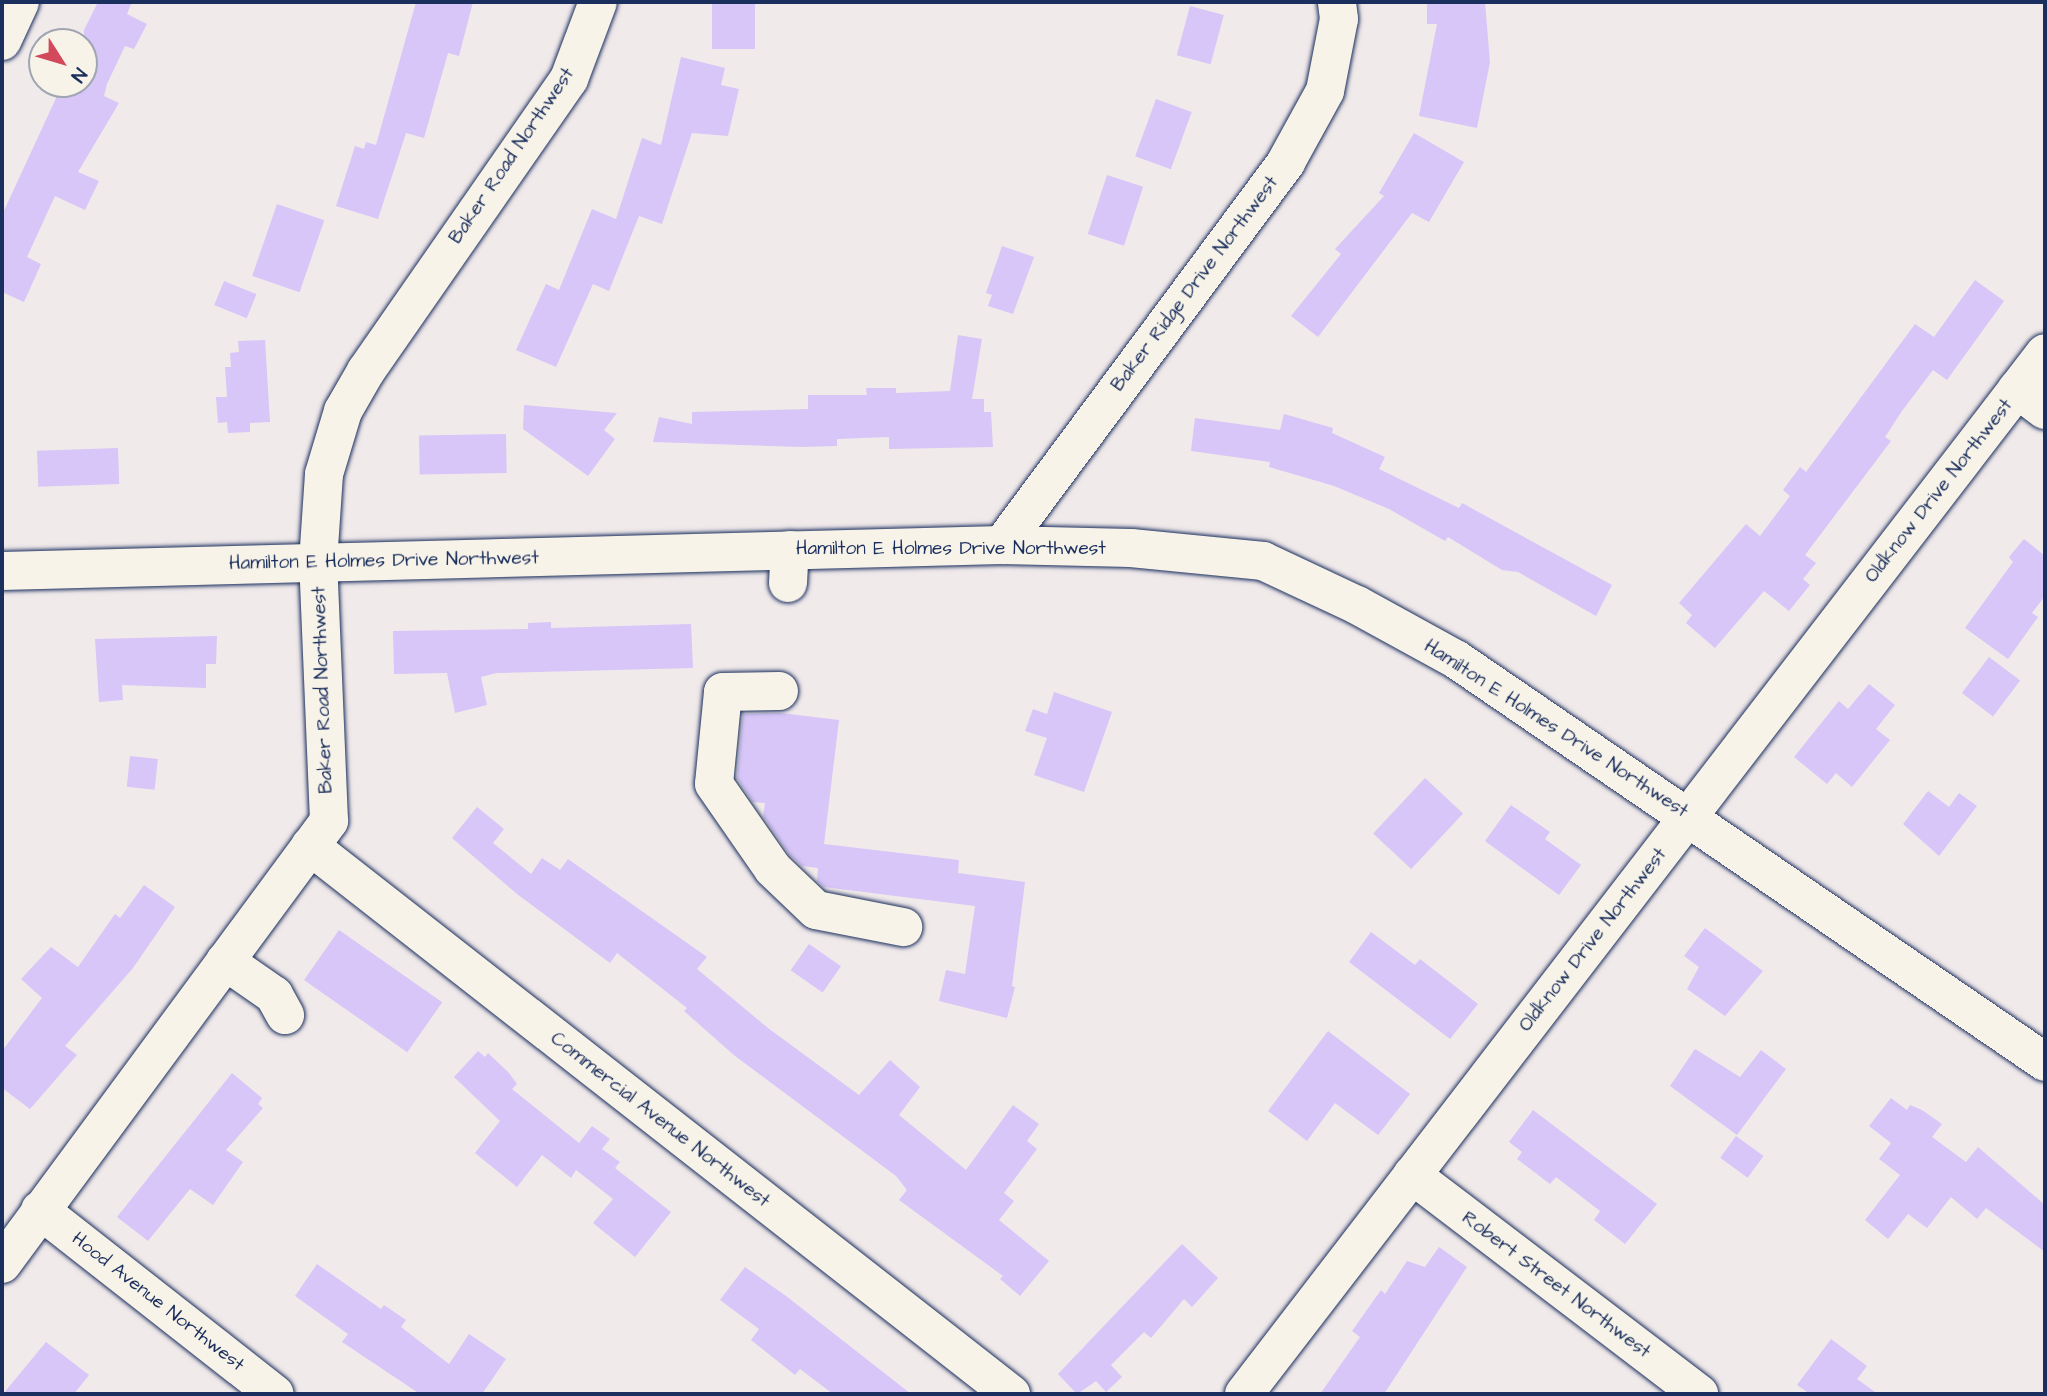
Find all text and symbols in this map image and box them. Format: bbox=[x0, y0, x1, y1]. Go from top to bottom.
north arrow bbox=[28, 28, 98, 98]
text: N bbox=[64, 62, 93, 88]
street label: Baker Road Northwest bbox=[445, 64, 579, 248]
street label: Baker Ridge Drive Northwest bbox=[1107, 172, 1283, 396]
street label: Oldknow Drive Northwest bbox=[1860, 395, 2018, 587]
street label: Hamilton E Holmes Drive Northwest bbox=[796, 538, 1106, 560]
street label: Hamilton E Holmes Drive Northwest bbox=[229, 547, 539, 575]
street label: Baker Road Northwest bbox=[308, 586, 338, 794]
street label: Hamilton E Holmes Drive Northwest bbox=[1420, 635, 1692, 823]
street label: Oldknow Drive Northwest bbox=[1514, 844, 1672, 1036]
street label: Commercial Avenue Northwest bbox=[546, 1027, 774, 1213]
street label: Robert Street Northwest bbox=[1457, 1207, 1655, 1363]
street label: Hood Avenue Northwest bbox=[67, 1228, 249, 1376]

